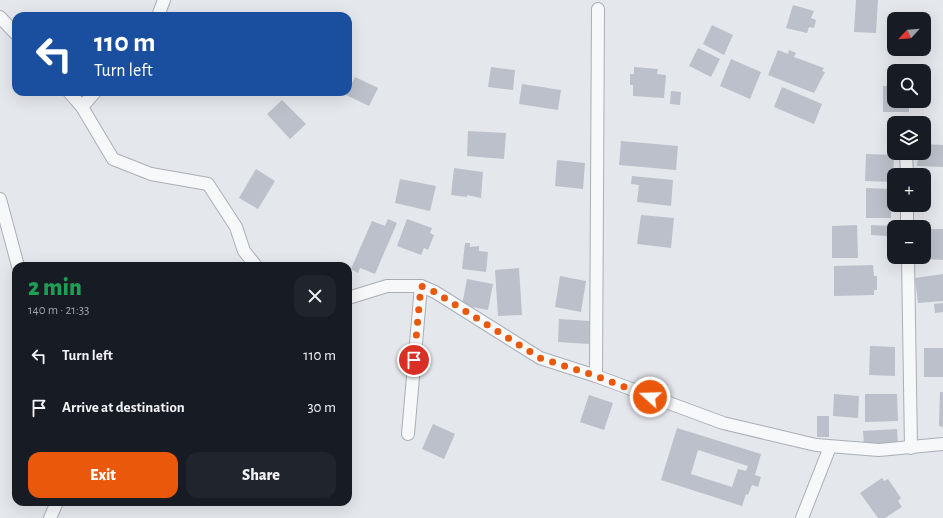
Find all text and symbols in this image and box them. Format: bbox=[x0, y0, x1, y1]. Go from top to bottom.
north arrow bbox=[887, 12, 931, 56]
map controls bbox=[887, 12, 931, 264]
icon: left bbox=[28, 28, 80, 80]
text: 110 m bbox=[94, 29, 156, 57]
text: Turn left bbox=[94, 62, 153, 80]
button: search bbox=[887, 64, 931, 108]
button: layers bbox=[887, 116, 931, 160]
button: + bbox=[887, 168, 931, 212]
button: − bbox=[887, 220, 931, 264]
button: close bbox=[294, 275, 336, 317]
text: 2 min bbox=[28, 276, 82, 300]
text: 140 m · 21:33 bbox=[28, 304, 89, 317]
pin bbox=[397, 343, 431, 377]
icon: left bbox=[28, 345, 50, 367]
text: Turn left bbox=[62, 348, 113, 363]
text: 110 m bbox=[303, 348, 336, 363]
icon: arrive bbox=[403, 349, 425, 371]
position arrow bbox=[629, 376, 671, 418]
icon: arrive bbox=[28, 397, 50, 419]
text: Arrive at destination bbox=[62, 400, 185, 415]
text: 30 m bbox=[307, 400, 336, 415]
button: Exit bbox=[28, 452, 178, 498]
button: Share bbox=[186, 452, 336, 498]

